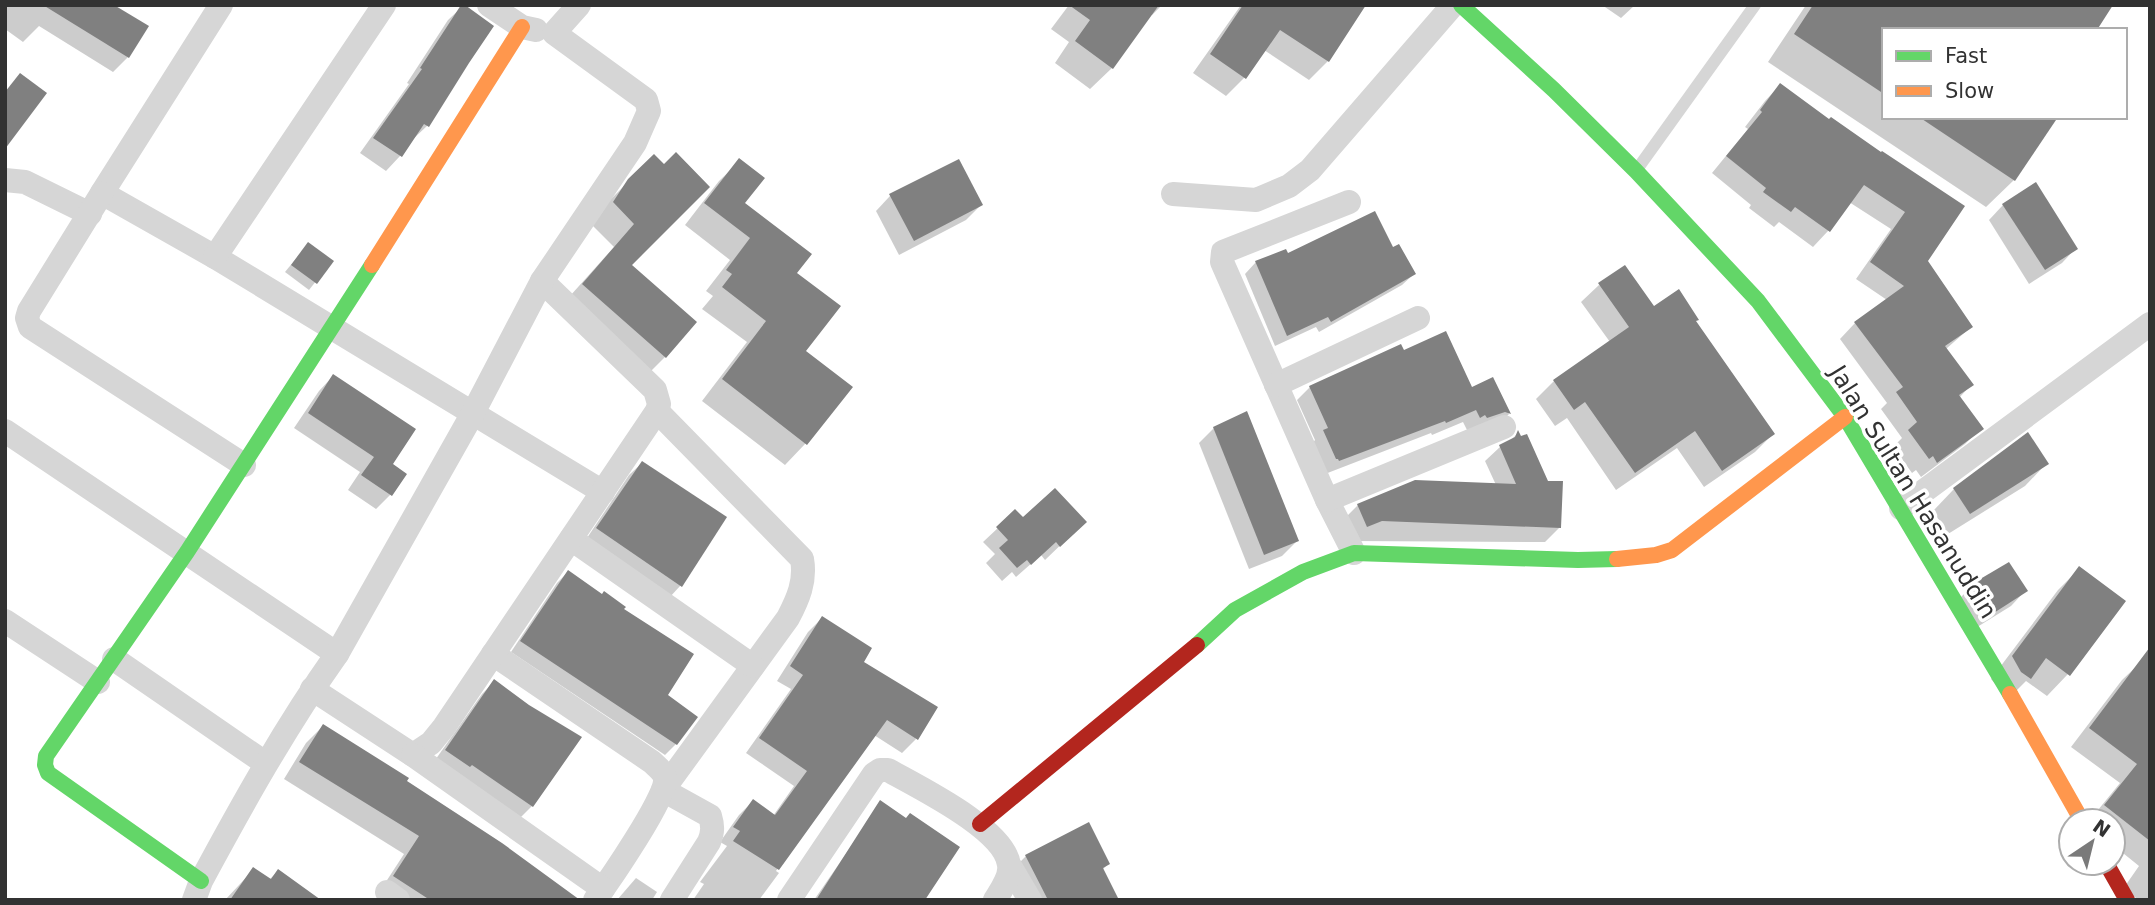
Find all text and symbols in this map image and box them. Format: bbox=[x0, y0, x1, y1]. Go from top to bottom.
legend bbox=[1882, 28, 2127, 119]
text: Fast bbox=[1945, 44, 1987, 68]
text: Slow bbox=[1945, 79, 1994, 103]
street label: Jalan Sultan Hasanuddin bbox=[1822, 359, 2002, 624]
north arrow bbox=[2057, 807, 2127, 877]
text: N bbox=[2089, 815, 2115, 842]

